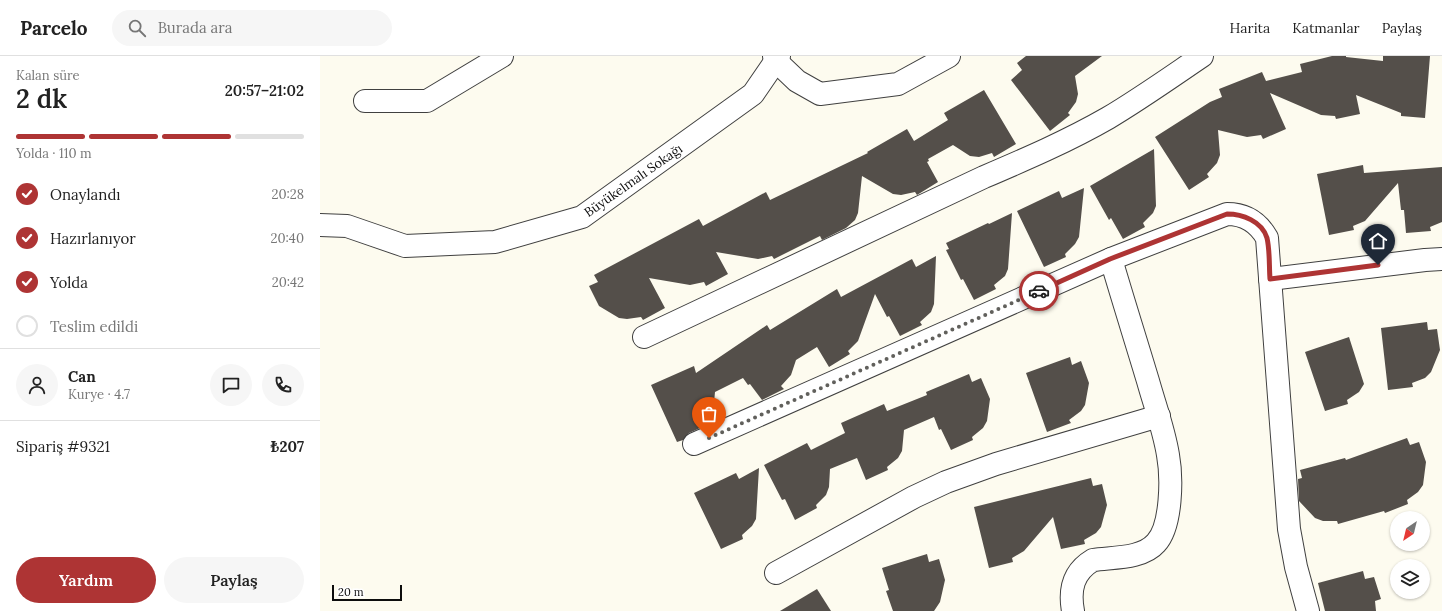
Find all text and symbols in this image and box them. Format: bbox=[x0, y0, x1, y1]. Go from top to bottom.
search box bbox=[112, 10, 392, 46]
text: Parcelo bbox=[20, 16, 88, 40]
icon: search bbox=[126, 17, 148, 39]
text: Burada ara bbox=[158, 18, 232, 37]
text: Harita bbox=[1230, 19, 1270, 37]
text: Katmanlar bbox=[1292, 19, 1360, 37]
text: Paylaş bbox=[1382, 19, 1422, 37]
text: Kalan süre bbox=[16, 67, 80, 84]
text: 20:57–21:02 bbox=[225, 81, 304, 100]
text: 2 dk bbox=[16, 82, 67, 115]
street label: Büyükelmalı Sokağı bbox=[581, 140, 686, 221]
text: Yolda · 110 m bbox=[16, 145, 92, 162]
icon: check bbox=[16, 183, 38, 205]
text: Onaylandı bbox=[50, 185, 121, 204]
text: 20:28 bbox=[271, 186, 304, 203]
pin bbox=[1361, 224, 1395, 265]
icon: check bbox=[16, 227, 38, 249]
text: Hazırlanıyor bbox=[50, 229, 136, 248]
text: 20:40 bbox=[271, 230, 304, 247]
icon: home bbox=[1367, 230, 1389, 252]
icon: check bbox=[16, 271, 38, 293]
courier bbox=[1019, 271, 1059, 311]
text: Yolda bbox=[50, 273, 88, 292]
text: 20:42 bbox=[272, 274, 304, 291]
icon: car bbox=[1028, 280, 1050, 302]
text: Teslim edildi bbox=[50, 317, 138, 336]
button: person bbox=[16, 364, 58, 406]
button: chat bbox=[210, 364, 252, 406]
button: phone bbox=[262, 364, 304, 406]
text: Can bbox=[68, 367, 96, 386]
text: Kurye · 4.7 bbox=[68, 386, 130, 403]
pin bbox=[692, 397, 726, 438]
icon: bag bbox=[698, 403, 720, 425]
text: Sipariş #9321 bbox=[16, 437, 110, 456]
text: ₺207 bbox=[271, 437, 304, 456]
north arrow bbox=[1390, 511, 1430, 551]
map controls bbox=[1390, 511, 1430, 599]
button: Yardım bbox=[16, 557, 156, 603]
button: Paylaş bbox=[164, 557, 304, 603]
button: layers bbox=[1390, 559, 1430, 599]
scale bar bbox=[332, 583, 402, 602]
text: 20 m bbox=[338, 585, 363, 599]

